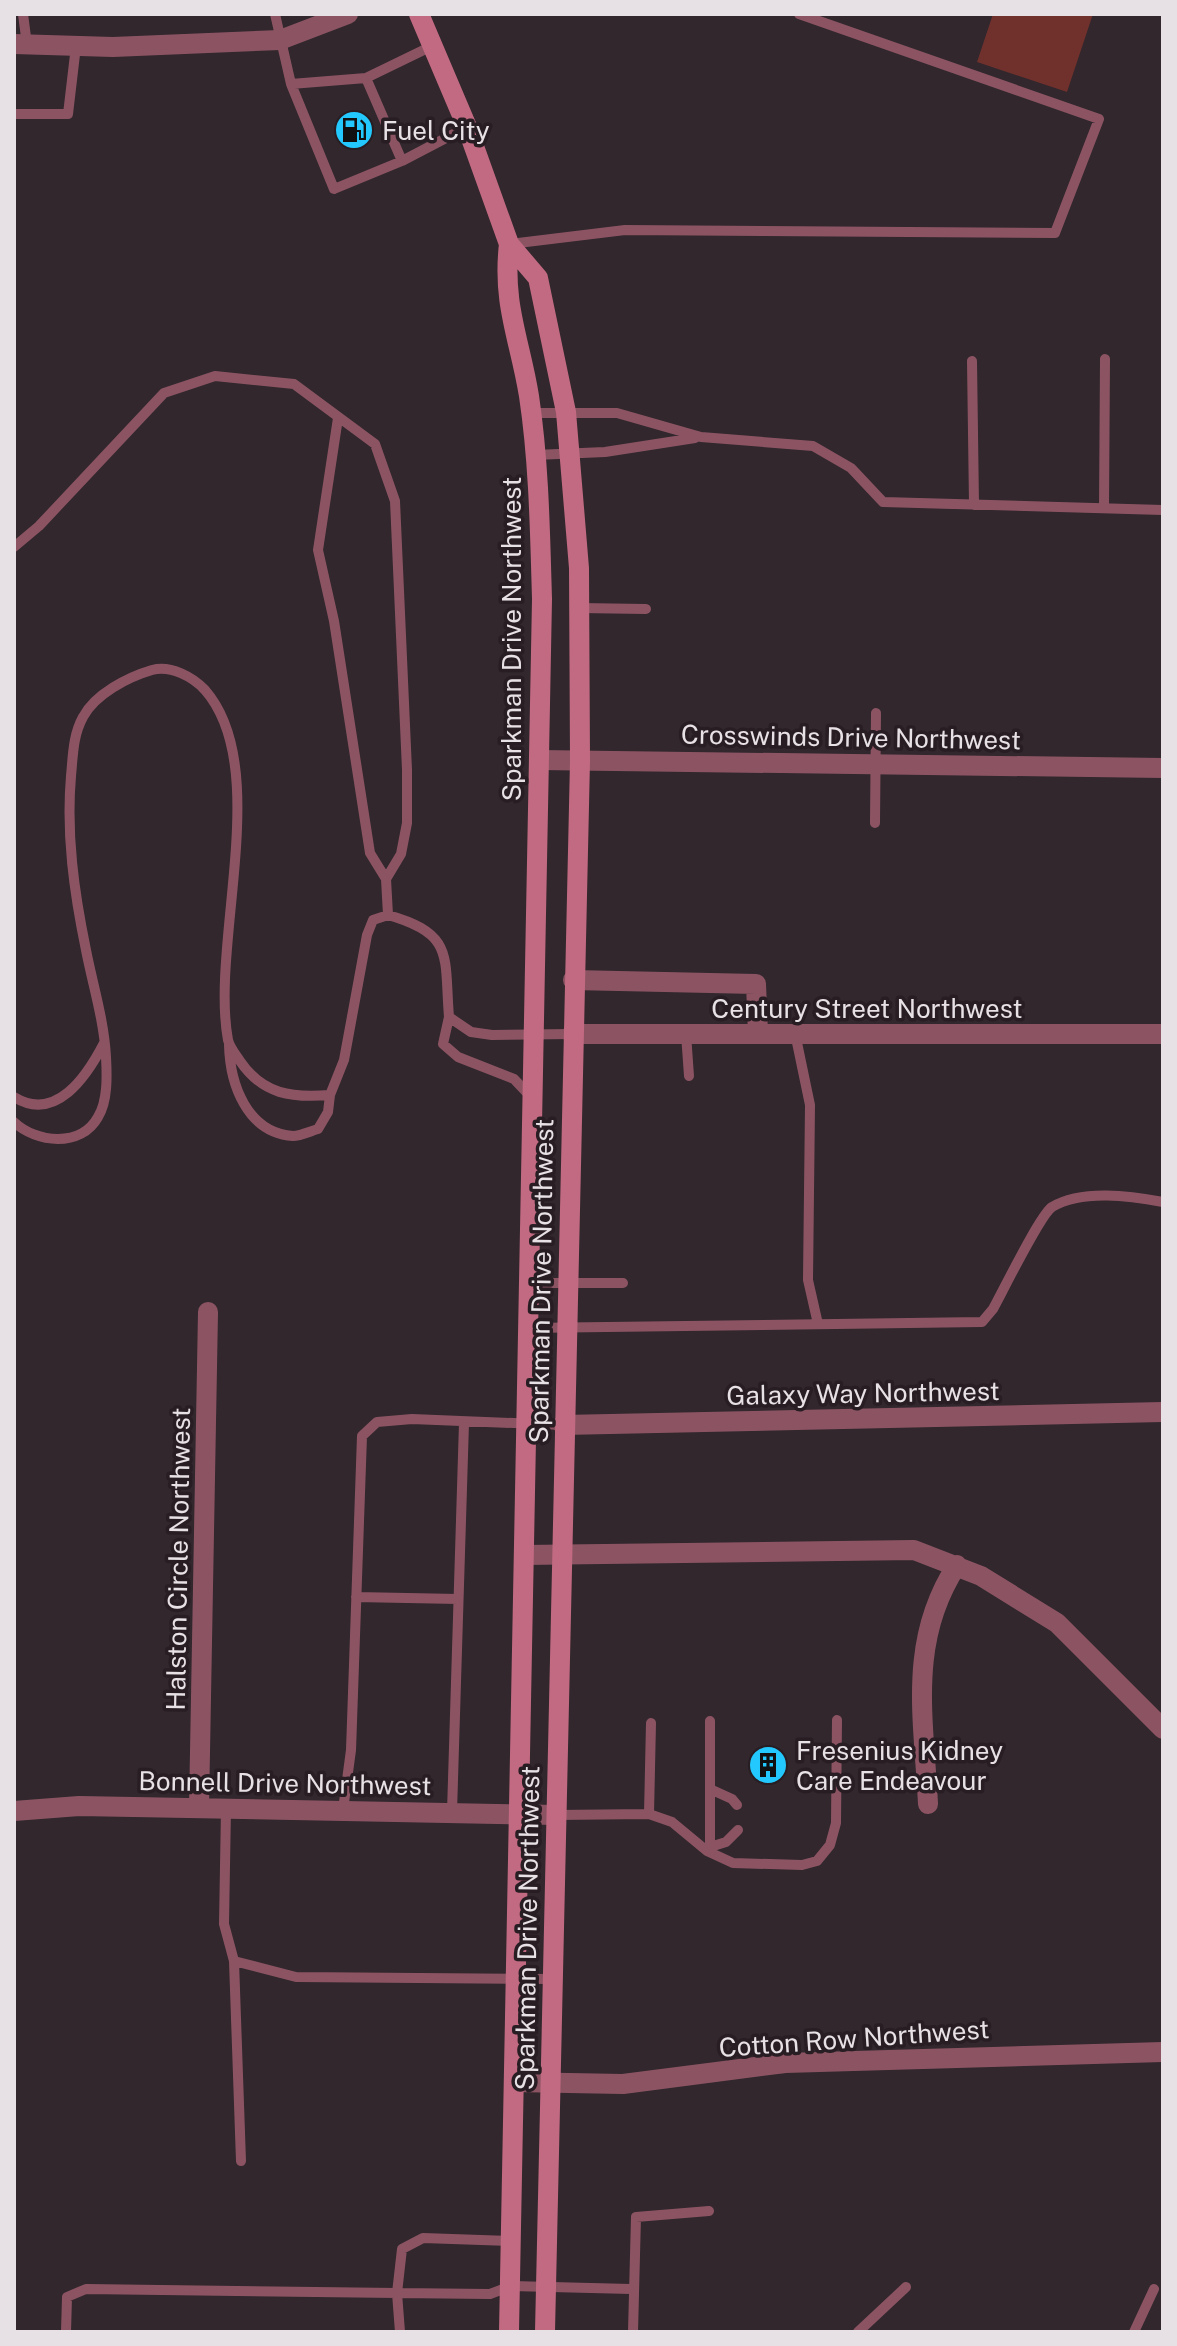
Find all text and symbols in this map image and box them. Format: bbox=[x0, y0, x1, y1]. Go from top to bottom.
fuel station icon: Fuel City bbox=[333, 109, 375, 151]
place label: Fuel City bbox=[382, 115, 490, 146]
street label: Sparkman Drive Northwest bbox=[496, 477, 527, 801]
street label: Crosswinds Drive Northwest bbox=[681, 719, 1021, 755]
street label: Century Street Northwest bbox=[711, 993, 1023, 1024]
street label: Sparkman Drive Northwest bbox=[523, 1118, 559, 1444]
street label: Galaxy Way Northwest bbox=[726, 1375, 1000, 1411]
street label: Halston Circle Northwest bbox=[160, 1407, 196, 1711]
place label: Fresenius Kidney Care Endeavour bbox=[796, 1735, 1003, 1796]
building icon: Fresenius Kidney Care Endeavour bbox=[747, 1744, 789, 1786]
street label: Bonnell Drive Northwest bbox=[138, 1765, 432, 1801]
street label: Sparkman Drive Northwest bbox=[509, 1765, 545, 2091]
street label: Cotton Row Northwest bbox=[718, 2013, 990, 2063]

